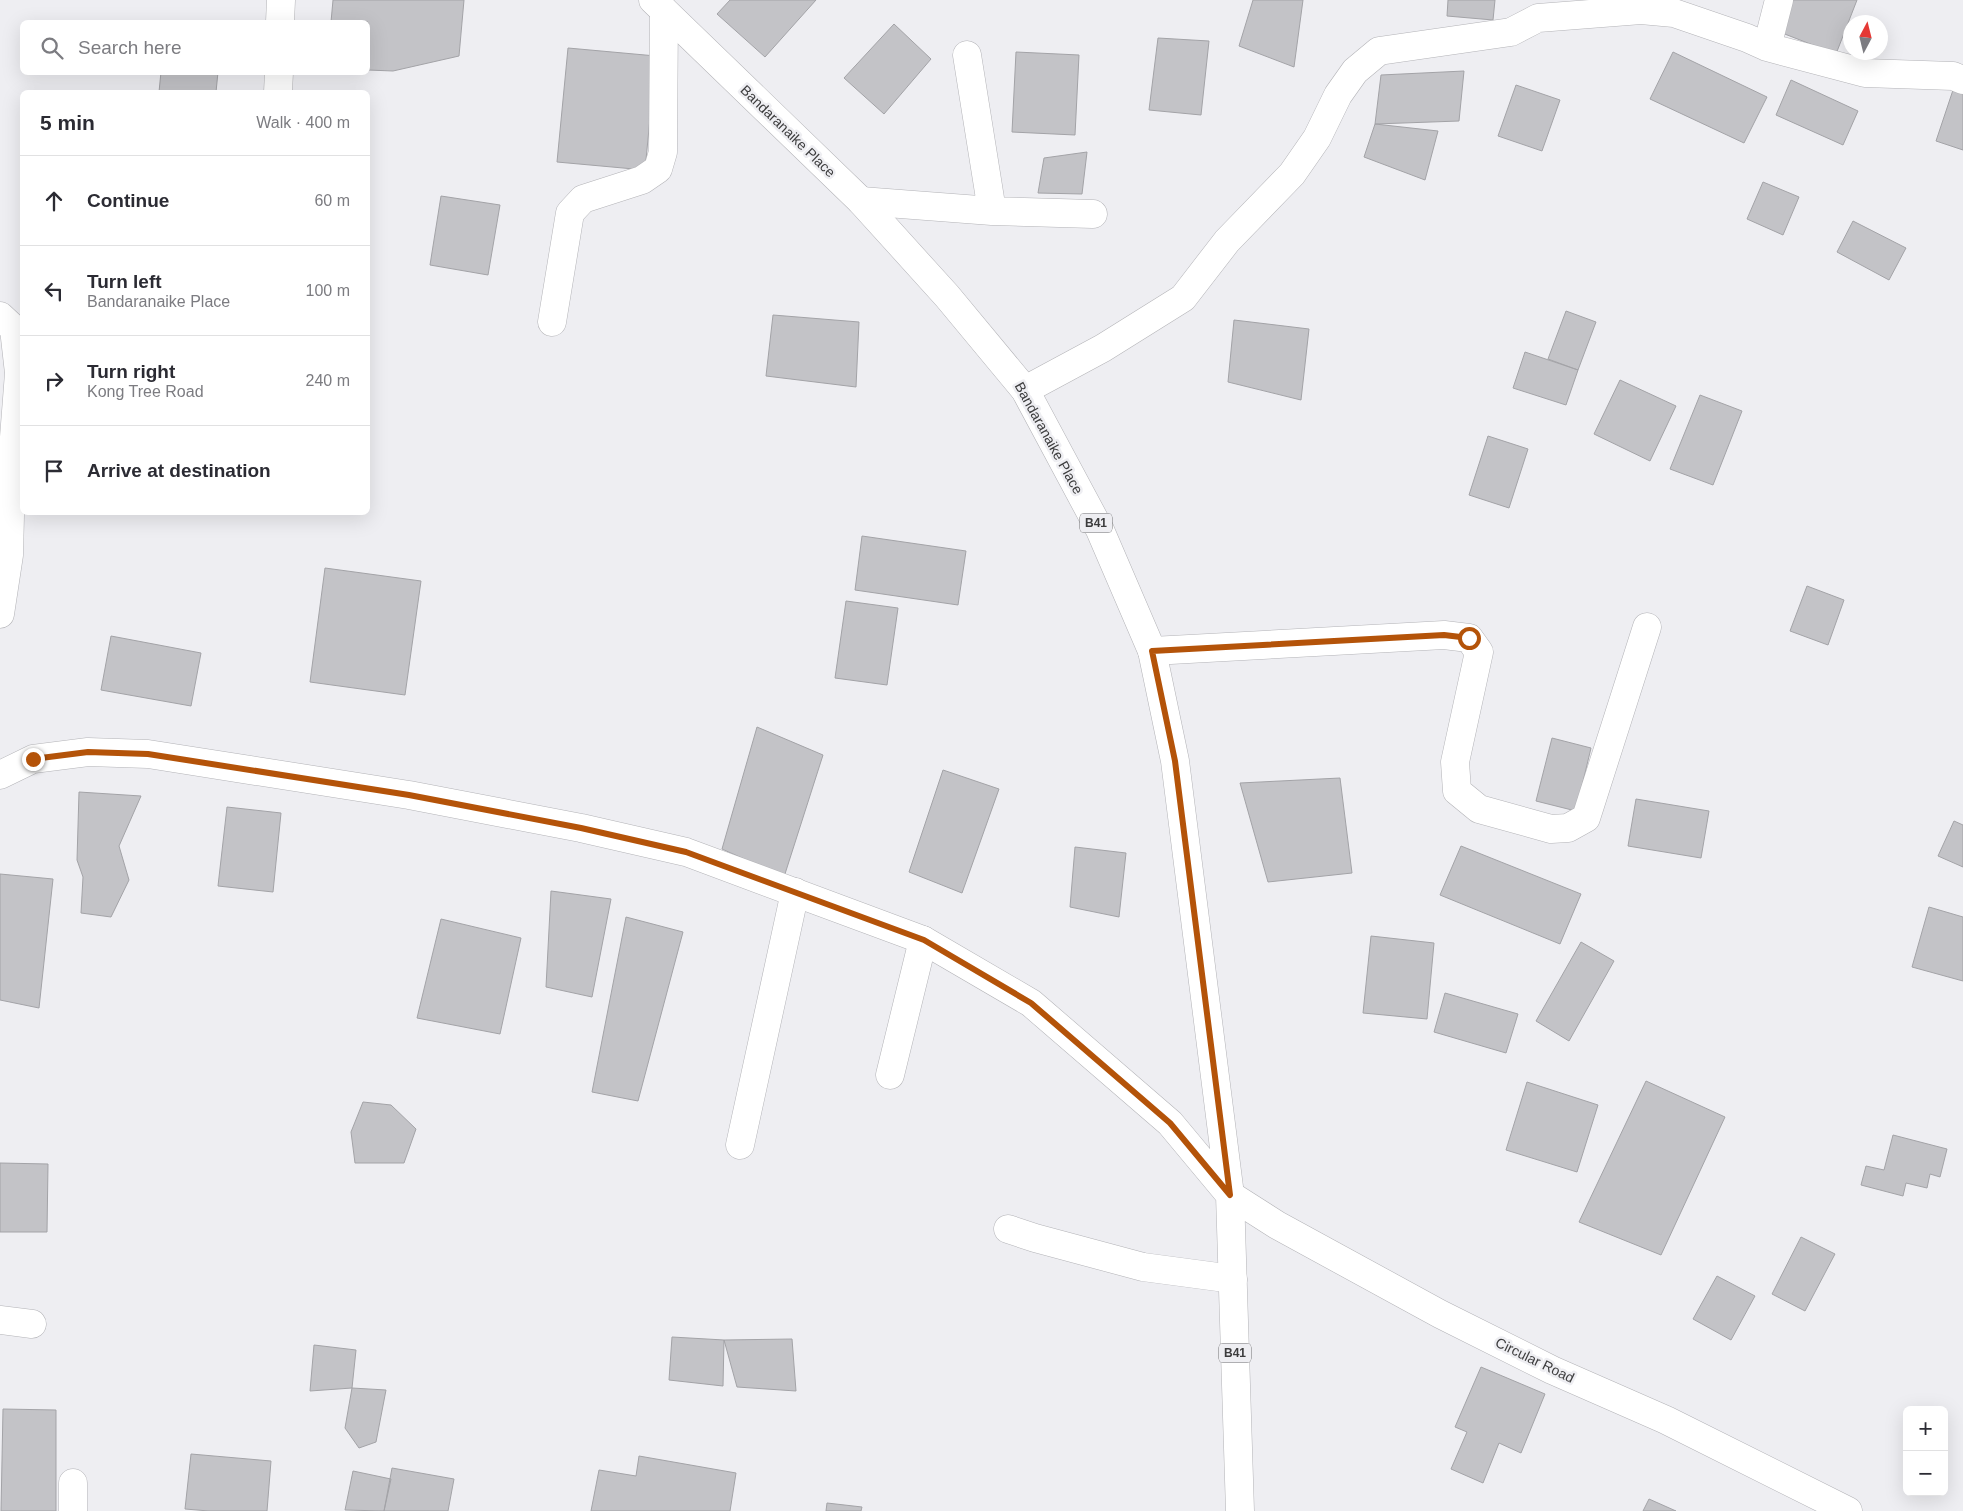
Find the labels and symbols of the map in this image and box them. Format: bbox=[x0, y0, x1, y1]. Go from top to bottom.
north arrow bbox=[1843, 15, 1888, 60]
street label: Bandaranaike Place bbox=[737, 82, 839, 180]
street label: Bandaranaike Place bbox=[1012, 379, 1086, 497]
road number: B41 bbox=[1080, 514, 1112, 532]
route start bbox=[1458, 627, 1481, 650]
route end bbox=[22, 748, 45, 771]
street label: Circular Road bbox=[1493, 1334, 1577, 1386]
road number: B41 bbox=[1219, 1344, 1251, 1362]

